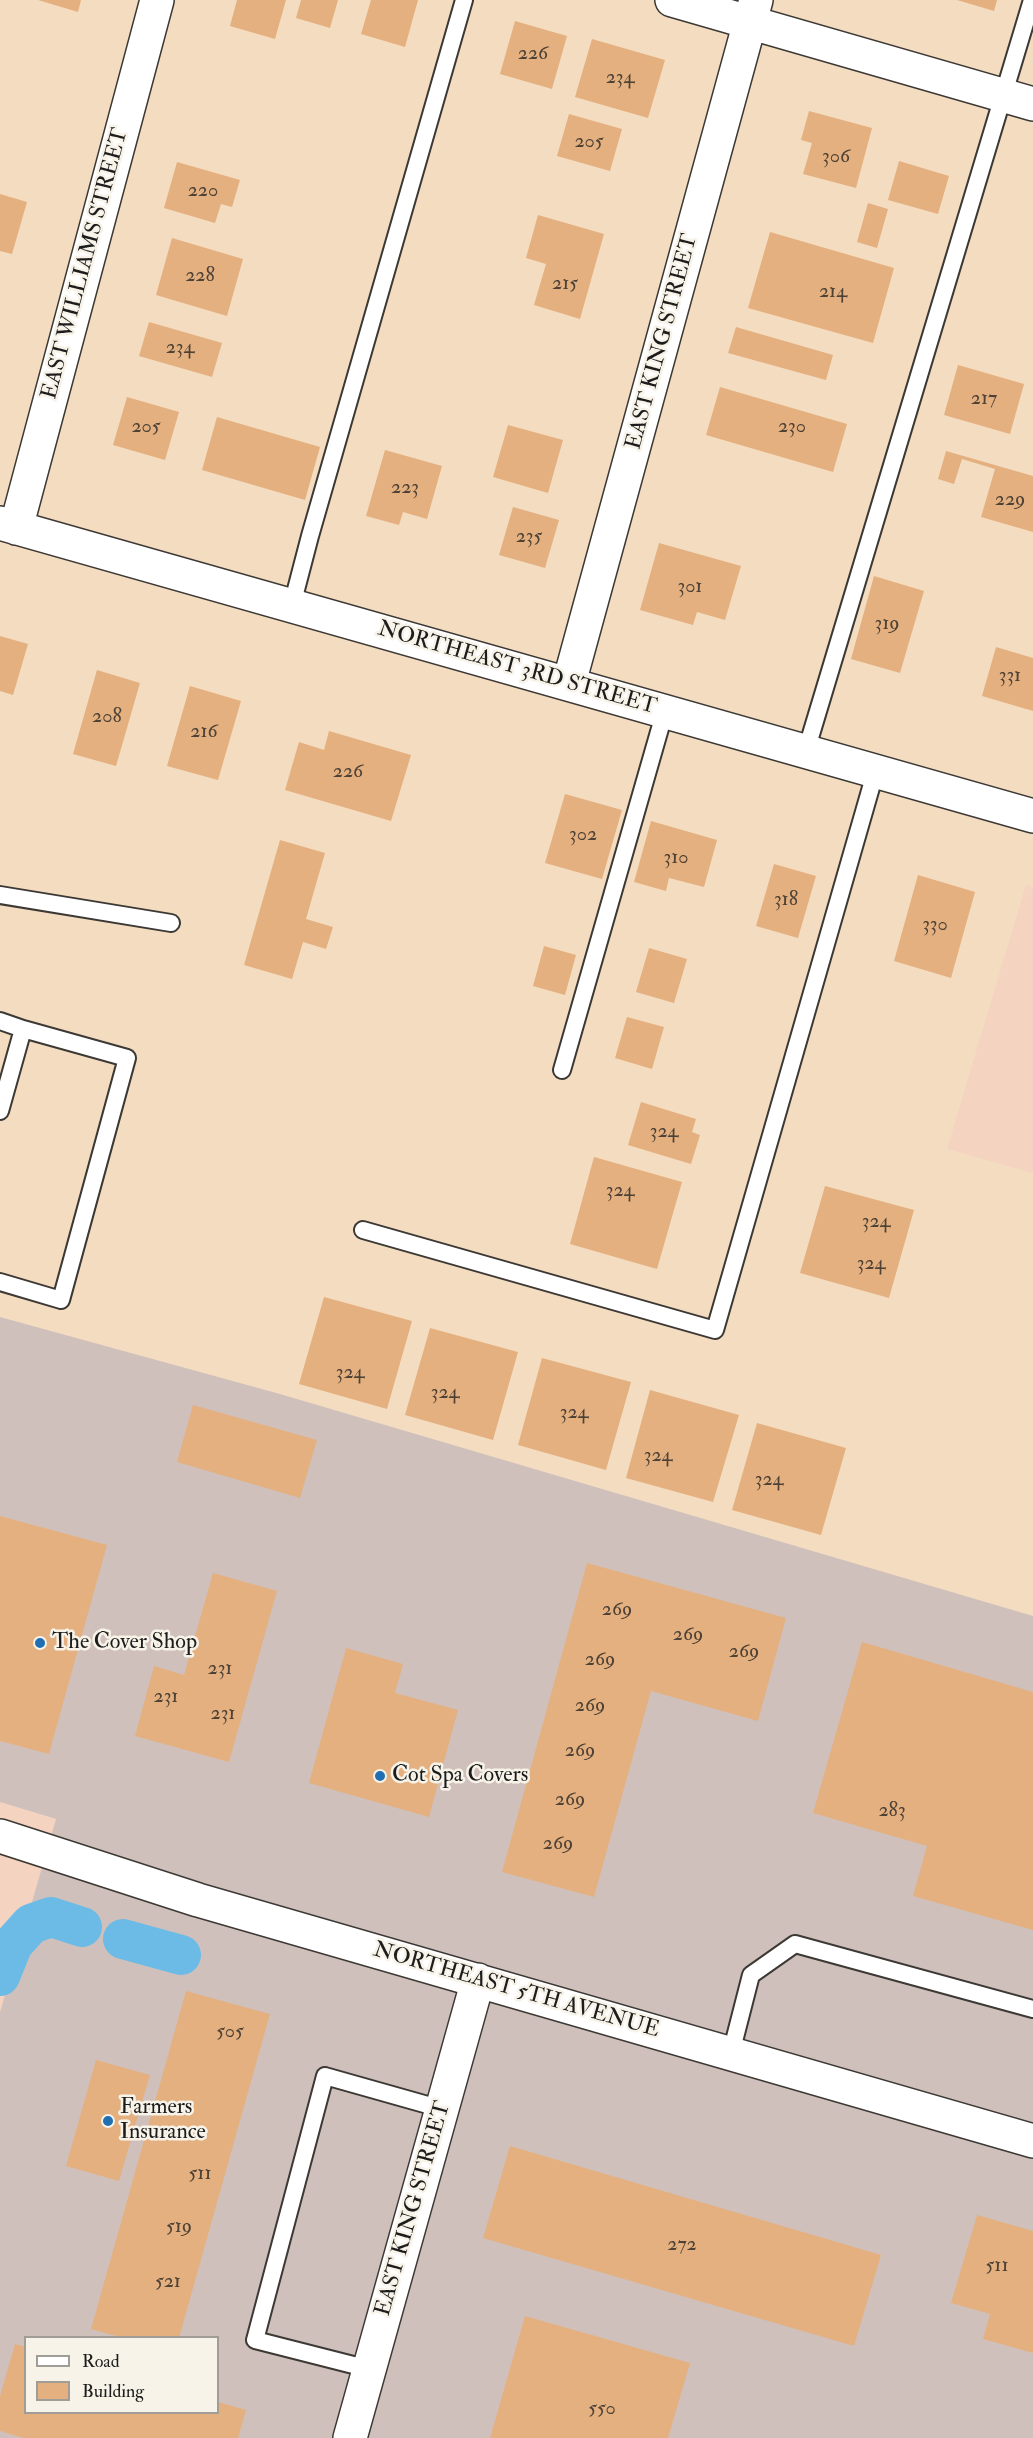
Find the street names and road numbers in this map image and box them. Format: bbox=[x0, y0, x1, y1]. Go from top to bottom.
street label: EAST WILLIAMS STREET bbox=[37, 126, 135, 402]
street label: EAST KING STREET bbox=[621, 231, 705, 453]
street label: NORTHEAST 3RD STREET bbox=[375, 617, 659, 721]
street label: NORTHEAST 5TH AVENUE bbox=[370, 1937, 662, 2045]
street label: EAST KING STREET bbox=[371, 2099, 457, 2319]

